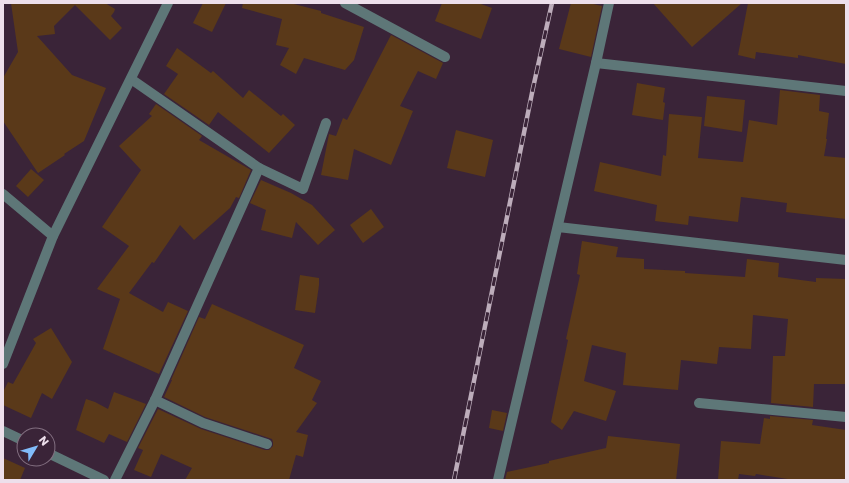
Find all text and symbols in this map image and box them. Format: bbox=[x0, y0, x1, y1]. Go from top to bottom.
north arrow bbox=[16, 427, 56, 467]
text: N bbox=[35, 433, 53, 449]

